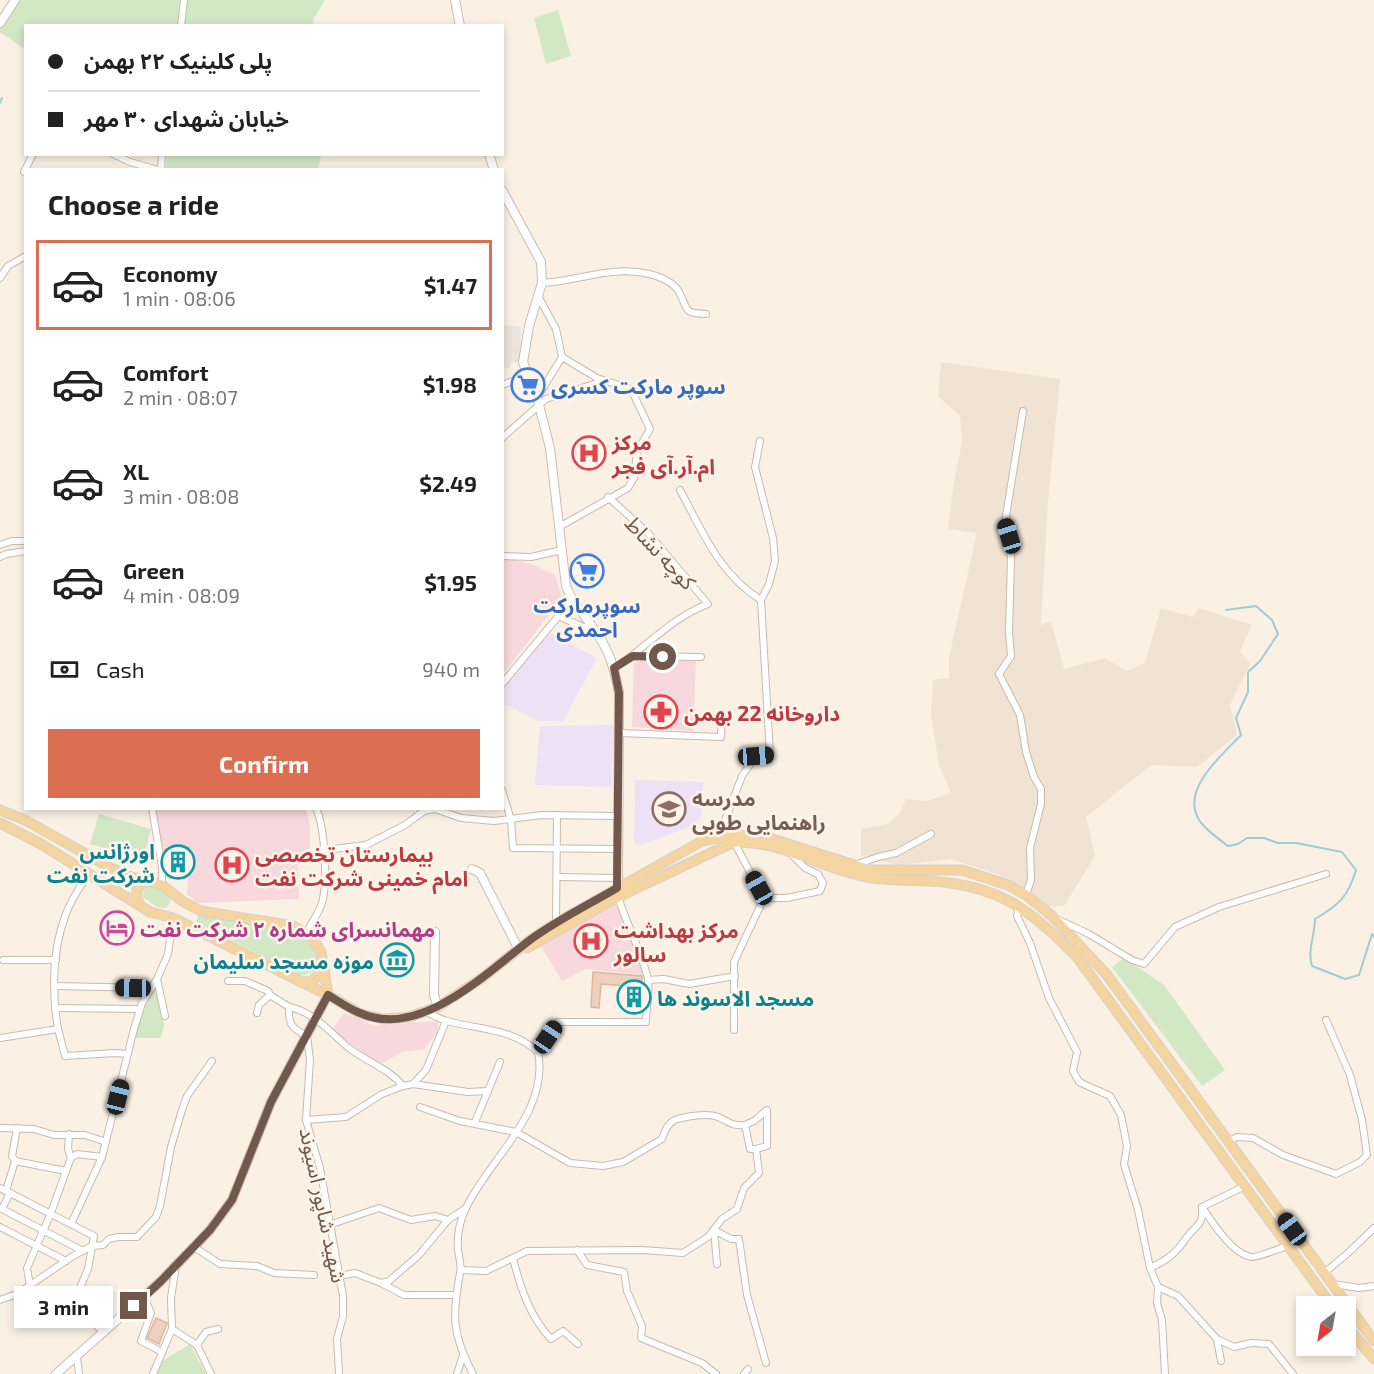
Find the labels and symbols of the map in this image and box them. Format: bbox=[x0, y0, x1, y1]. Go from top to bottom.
supermarket icon: سوپر مارکت کسری bbox=[510, 367, 546, 403]
place label: سوپر مارکت کسری bbox=[551, 373, 726, 400]
place label: مرکز ام.آر.آی فجر bbox=[611, 429, 715, 483]
hospital icon: مرکز ام.آر.آی فجر bbox=[571, 435, 607, 471]
street label: کوچه نشاط bbox=[619, 510, 702, 596]
car bbox=[995, 516, 1023, 556]
supermarket icon: سوپرمارکت احمدی bbox=[569, 553, 605, 589]
place label: سوپرمارکت احمدی bbox=[533, 592, 641, 642]
route start bbox=[649, 643, 676, 670]
pharmacy icon: داروخانه 22 بهمن bbox=[643, 694, 679, 730]
place label: داروخانه 22 بهمن bbox=[684, 700, 840, 726]
car bbox=[737, 746, 775, 766]
place label: مدرسه راهنمایی طوبی bbox=[692, 785, 826, 835]
school or university icon: مدرسه راهنمایی طوبی bbox=[651, 791, 687, 827]
place label: اورژانس شرکت نفت bbox=[47, 838, 155, 888]
place label: بیمارستان تخصصی امام خمینی شرکت نفت bbox=[255, 841, 468, 895]
building icon: اورژانس شرکت نفت bbox=[160, 844, 196, 880]
hospital icon: بیمارستان تخصصی امام خمینی شرکت نفت bbox=[214, 847, 250, 883]
car bbox=[742, 868, 776, 908]
hotel icon: مهمانسرای شماره ۲ شرکت نفت bbox=[99, 910, 135, 946]
place label: مهمانسرای شماره ۲ شرکت نفت bbox=[140, 916, 435, 942]
place label: مرکز بهداشت سالور bbox=[613, 917, 739, 967]
hospital icon: مرکز بهداشت سالور bbox=[573, 923, 609, 959]
museum icon: موزه مسجد سلیمان bbox=[379, 942, 415, 978]
place label: موزه مسجد سلیمان bbox=[194, 948, 374, 974]
car bbox=[115, 979, 151, 997]
building icon: مسجد الاسوند ها bbox=[616, 979, 652, 1015]
place label: مسجد الاسوند ها bbox=[657, 985, 814, 1011]
car bbox=[530, 1017, 566, 1057]
car bbox=[105, 1077, 131, 1117]
street label: شهید شاپور اسیوند bbox=[293, 1125, 353, 1285]
car bbox=[1274, 1209, 1310, 1249]
callout: 3 min bbox=[14, 1285, 113, 1327]
route end bbox=[120, 1292, 147, 1319]
north arrow bbox=[1296, 1296, 1356, 1356]

